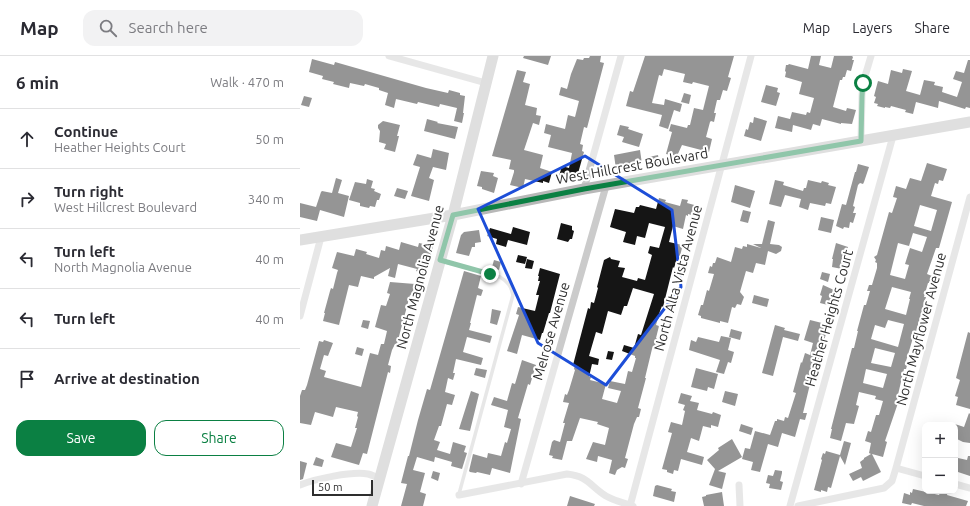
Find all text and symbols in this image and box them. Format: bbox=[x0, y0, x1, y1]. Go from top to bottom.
search box bbox=[83, 10, 363, 46]
text: Map bbox=[20, 17, 59, 39]
icon: search bbox=[97, 17, 119, 39]
text: Search here bbox=[129, 19, 208, 36]
text: Map bbox=[803, 20, 830, 36]
text: Layers bbox=[852, 20, 892, 36]
text: Share bbox=[914, 20, 950, 36]
text: 6 min bbox=[16, 73, 59, 92]
route start bbox=[854, 74, 872, 92]
text: Walk · 470 m bbox=[210, 75, 284, 89]
text: Continue bbox=[54, 123, 118, 140]
icon: ahead bbox=[16, 128, 38, 150]
text: 50 m bbox=[255, 132, 284, 146]
text: Heather Heights Court bbox=[54, 140, 186, 154]
street label: West Hillcrest Boulevard bbox=[555, 145, 709, 187]
text: Turn right bbox=[54, 183, 124, 200]
icon: right bbox=[16, 188, 38, 210]
text: 340 m bbox=[248, 192, 284, 206]
text: West Hillcrest Boulevard bbox=[54, 200, 197, 214]
street label: North Magnolia Avenue bbox=[393, 203, 447, 351]
street label: North Alta Vista Avenue bbox=[651, 203, 705, 353]
text: Turn left bbox=[54, 243, 115, 260]
street label: Heather Heights Court bbox=[802, 247, 856, 388]
icon: left bbox=[16, 248, 38, 270]
street label: North Mayflower Avenue bbox=[893, 251, 949, 407]
text: 40 m bbox=[255, 252, 284, 266]
text: North Magnolia Avenue bbox=[54, 260, 192, 274]
route end bbox=[481, 265, 499, 283]
street label: Melrose Avenue bbox=[529, 280, 573, 382]
icon: left bbox=[16, 308, 38, 330]
text: Turn left bbox=[54, 310, 115, 327]
text: 40 m bbox=[255, 312, 284, 326]
icon: arrive bbox=[16, 368, 38, 390]
text: Arrive at destination bbox=[54, 370, 200, 387]
button: Save bbox=[16, 420, 146, 456]
button: Share bbox=[154, 420, 284, 456]
map controls bbox=[922, 422, 958, 494]
button: + bbox=[922, 422, 958, 458]
button: − bbox=[922, 458, 958, 494]
scale bar bbox=[312, 478, 373, 497]
text: 50 m bbox=[318, 481, 342, 493]

